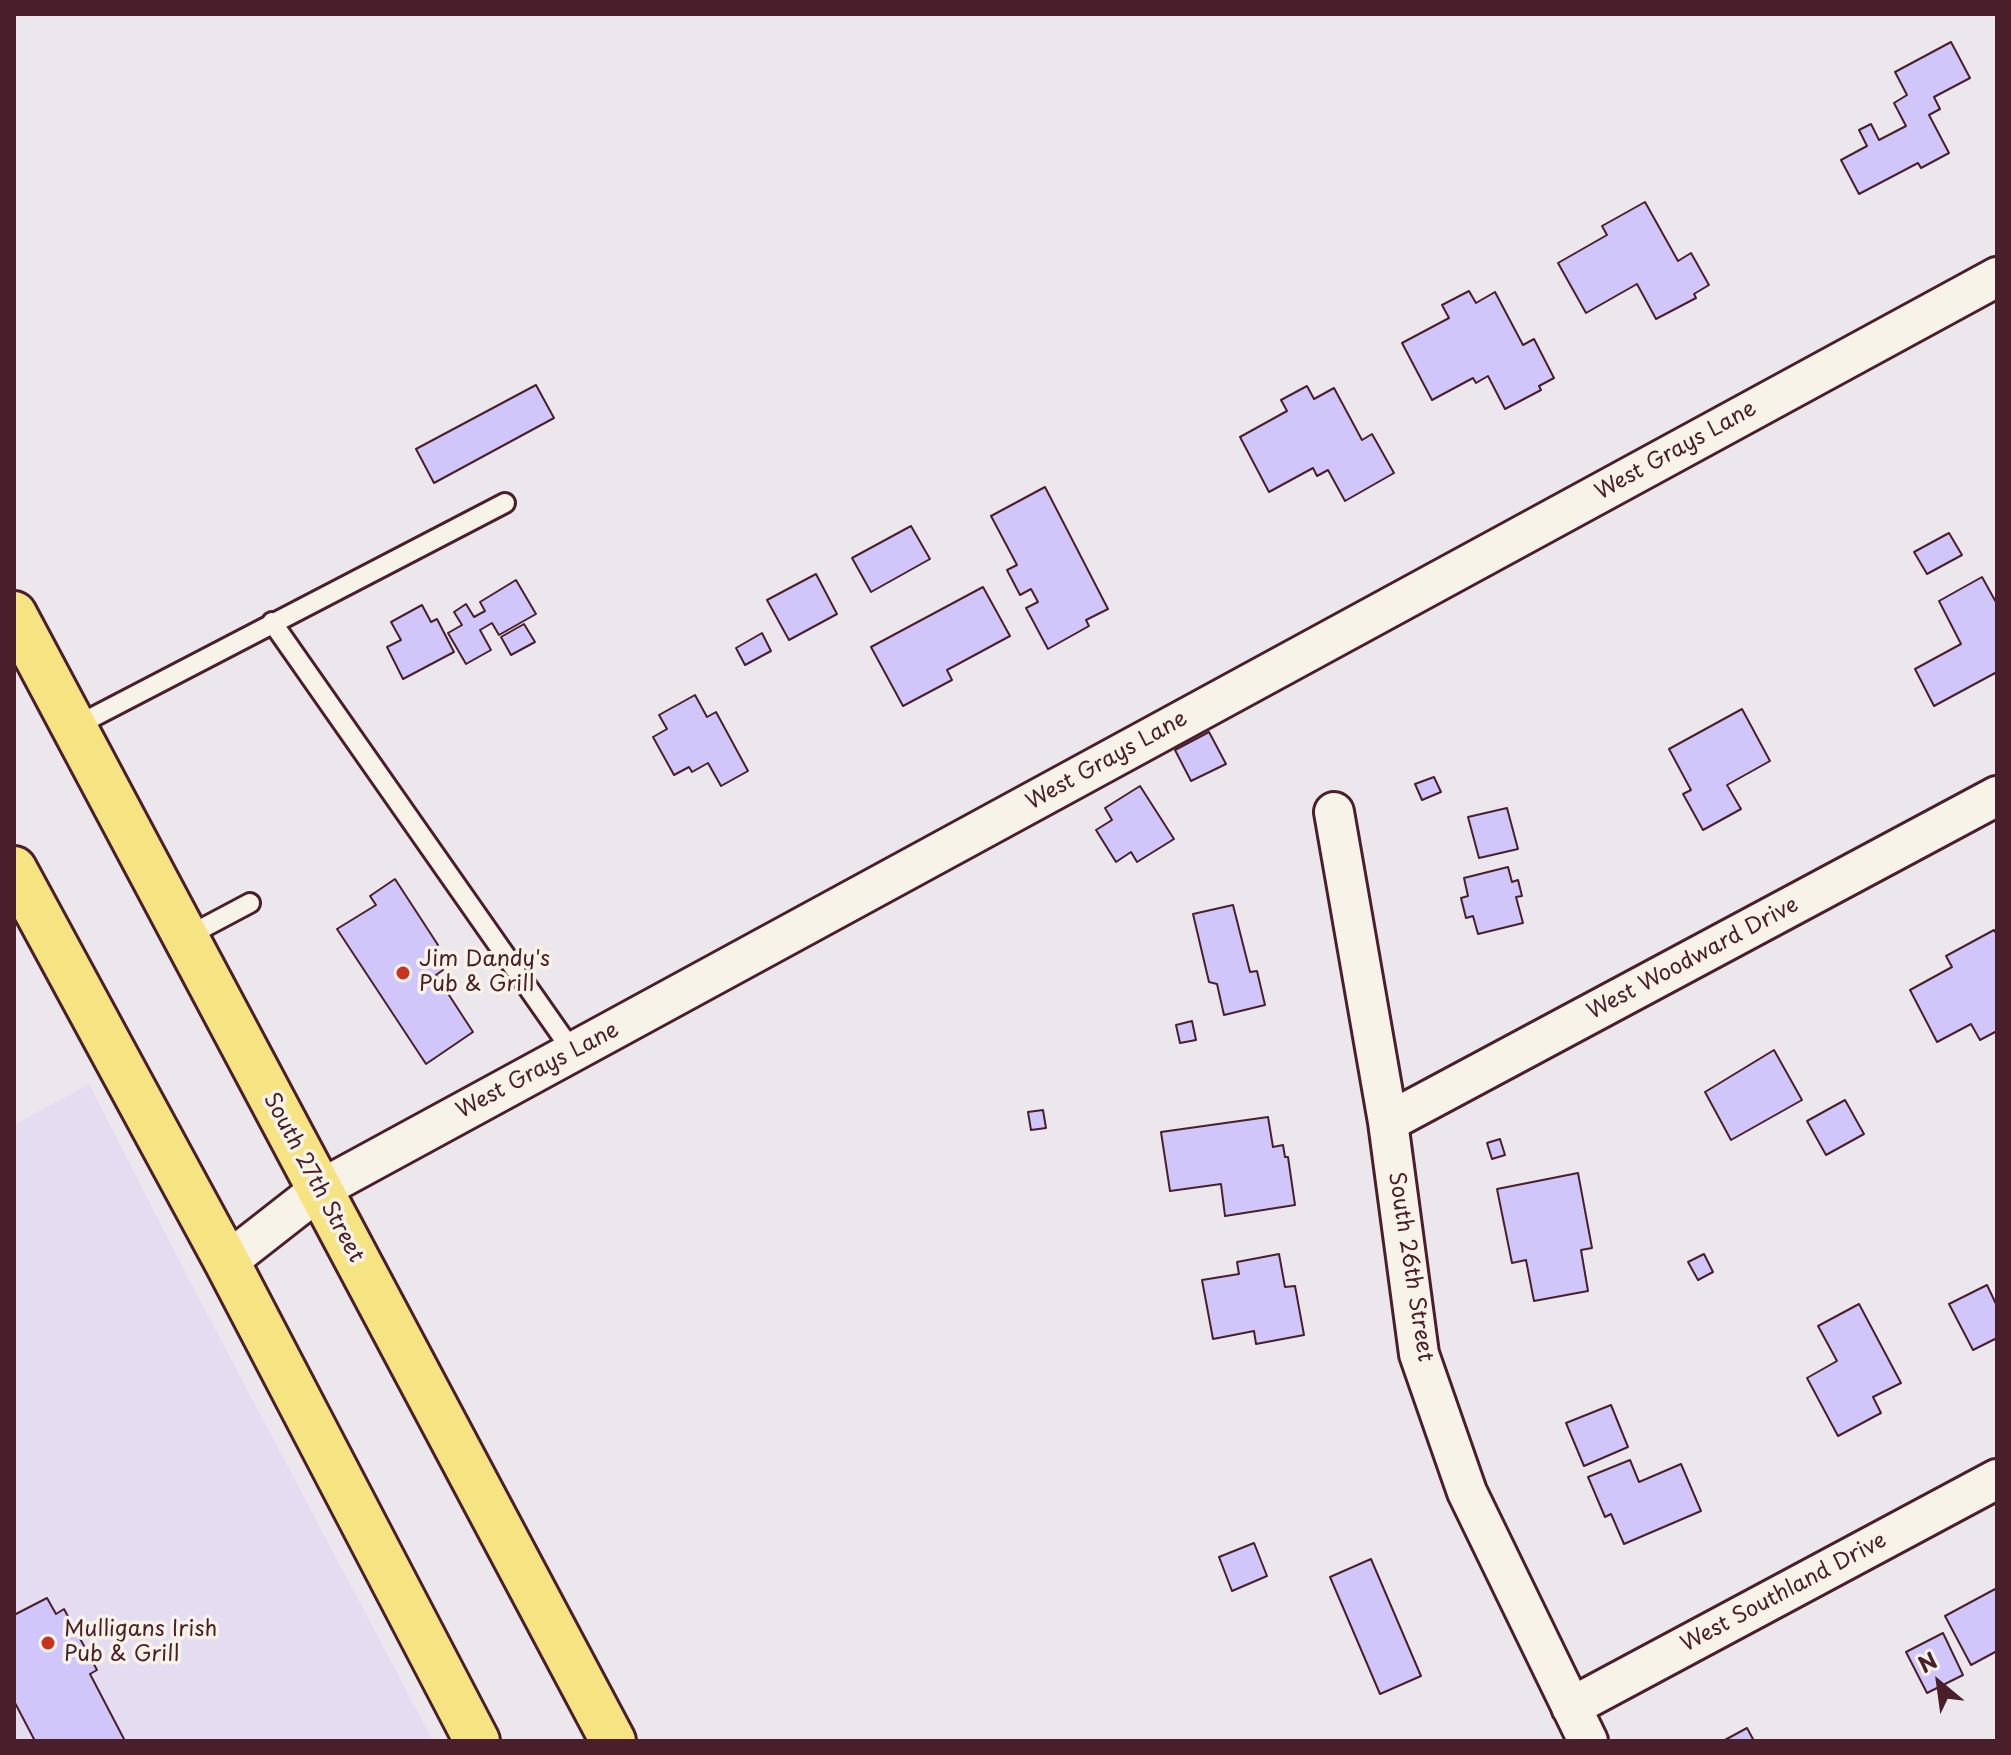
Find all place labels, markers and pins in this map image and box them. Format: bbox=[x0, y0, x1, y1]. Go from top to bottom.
place label: Jim Dandy's Pub & Grill bbox=[419, 947, 550, 998]
marker: Jim Dandy's Pub & Grill bbox=[394, 964, 412, 982]
place label: Mulligans Irish Pub & Grill bbox=[64, 1617, 217, 1668]
marker: Mulligans Irish Pub & Grill bbox=[39, 1634, 57, 1652]

